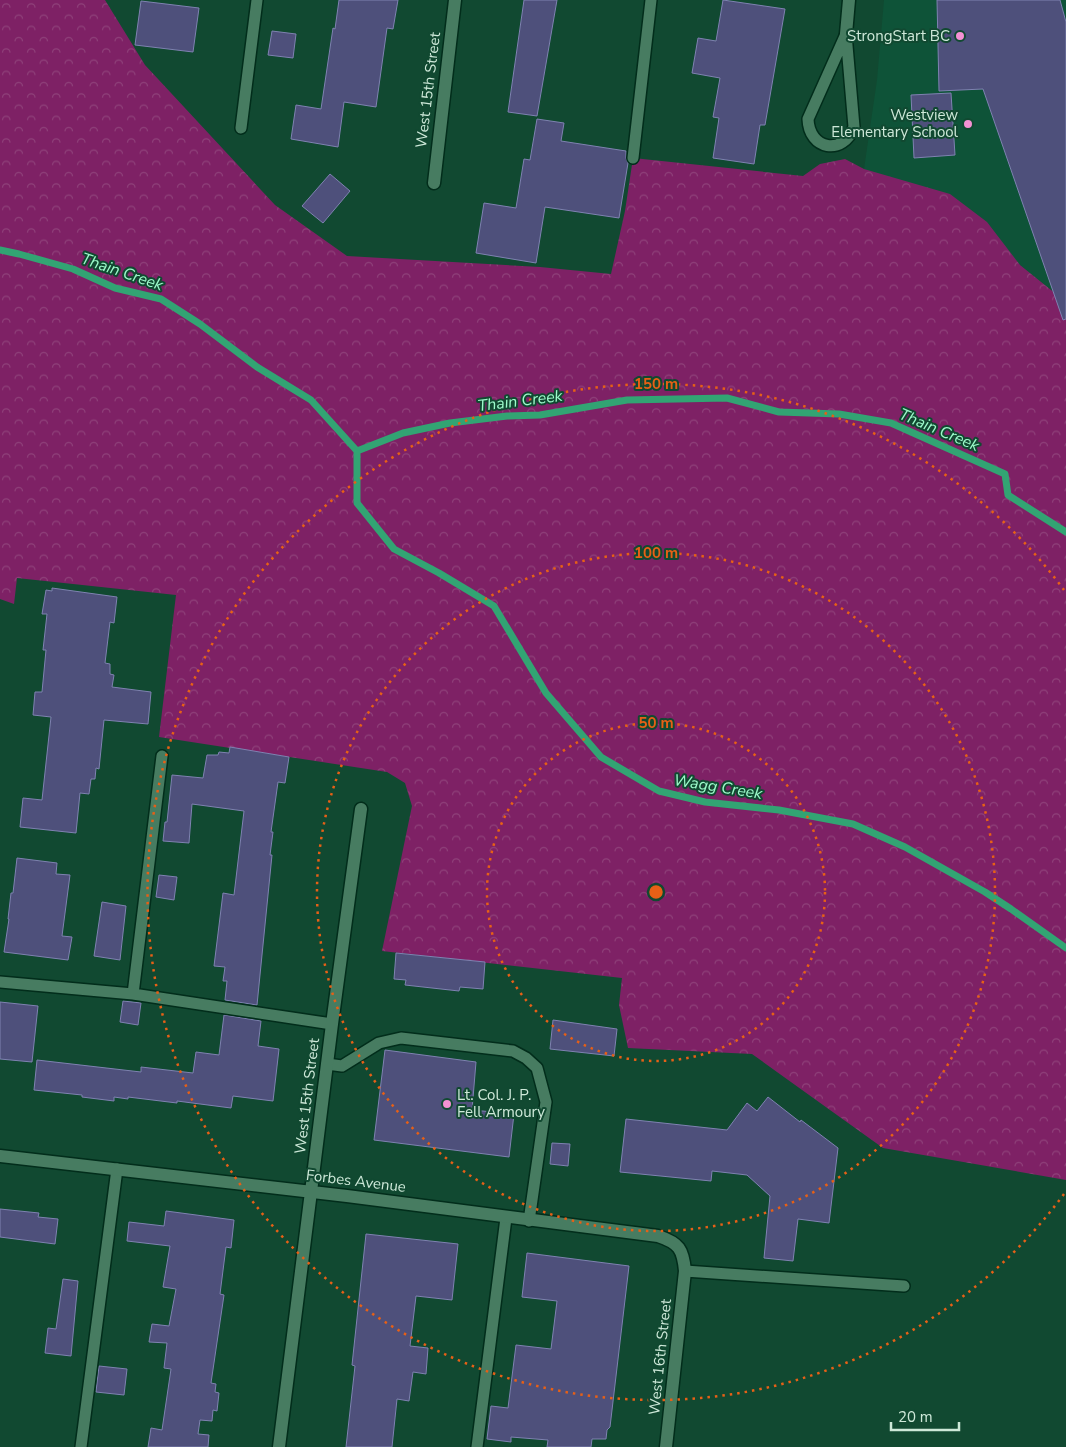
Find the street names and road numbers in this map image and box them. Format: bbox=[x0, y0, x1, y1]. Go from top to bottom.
street label: West 15th Street bbox=[411, 30, 445, 149]
street label: West 15th Street bbox=[290, 1036, 324, 1155]
street label: Forbes Avenue bbox=[305, 1165, 407, 1197]
street label: West 16th Street bbox=[644, 1297, 676, 1416]

